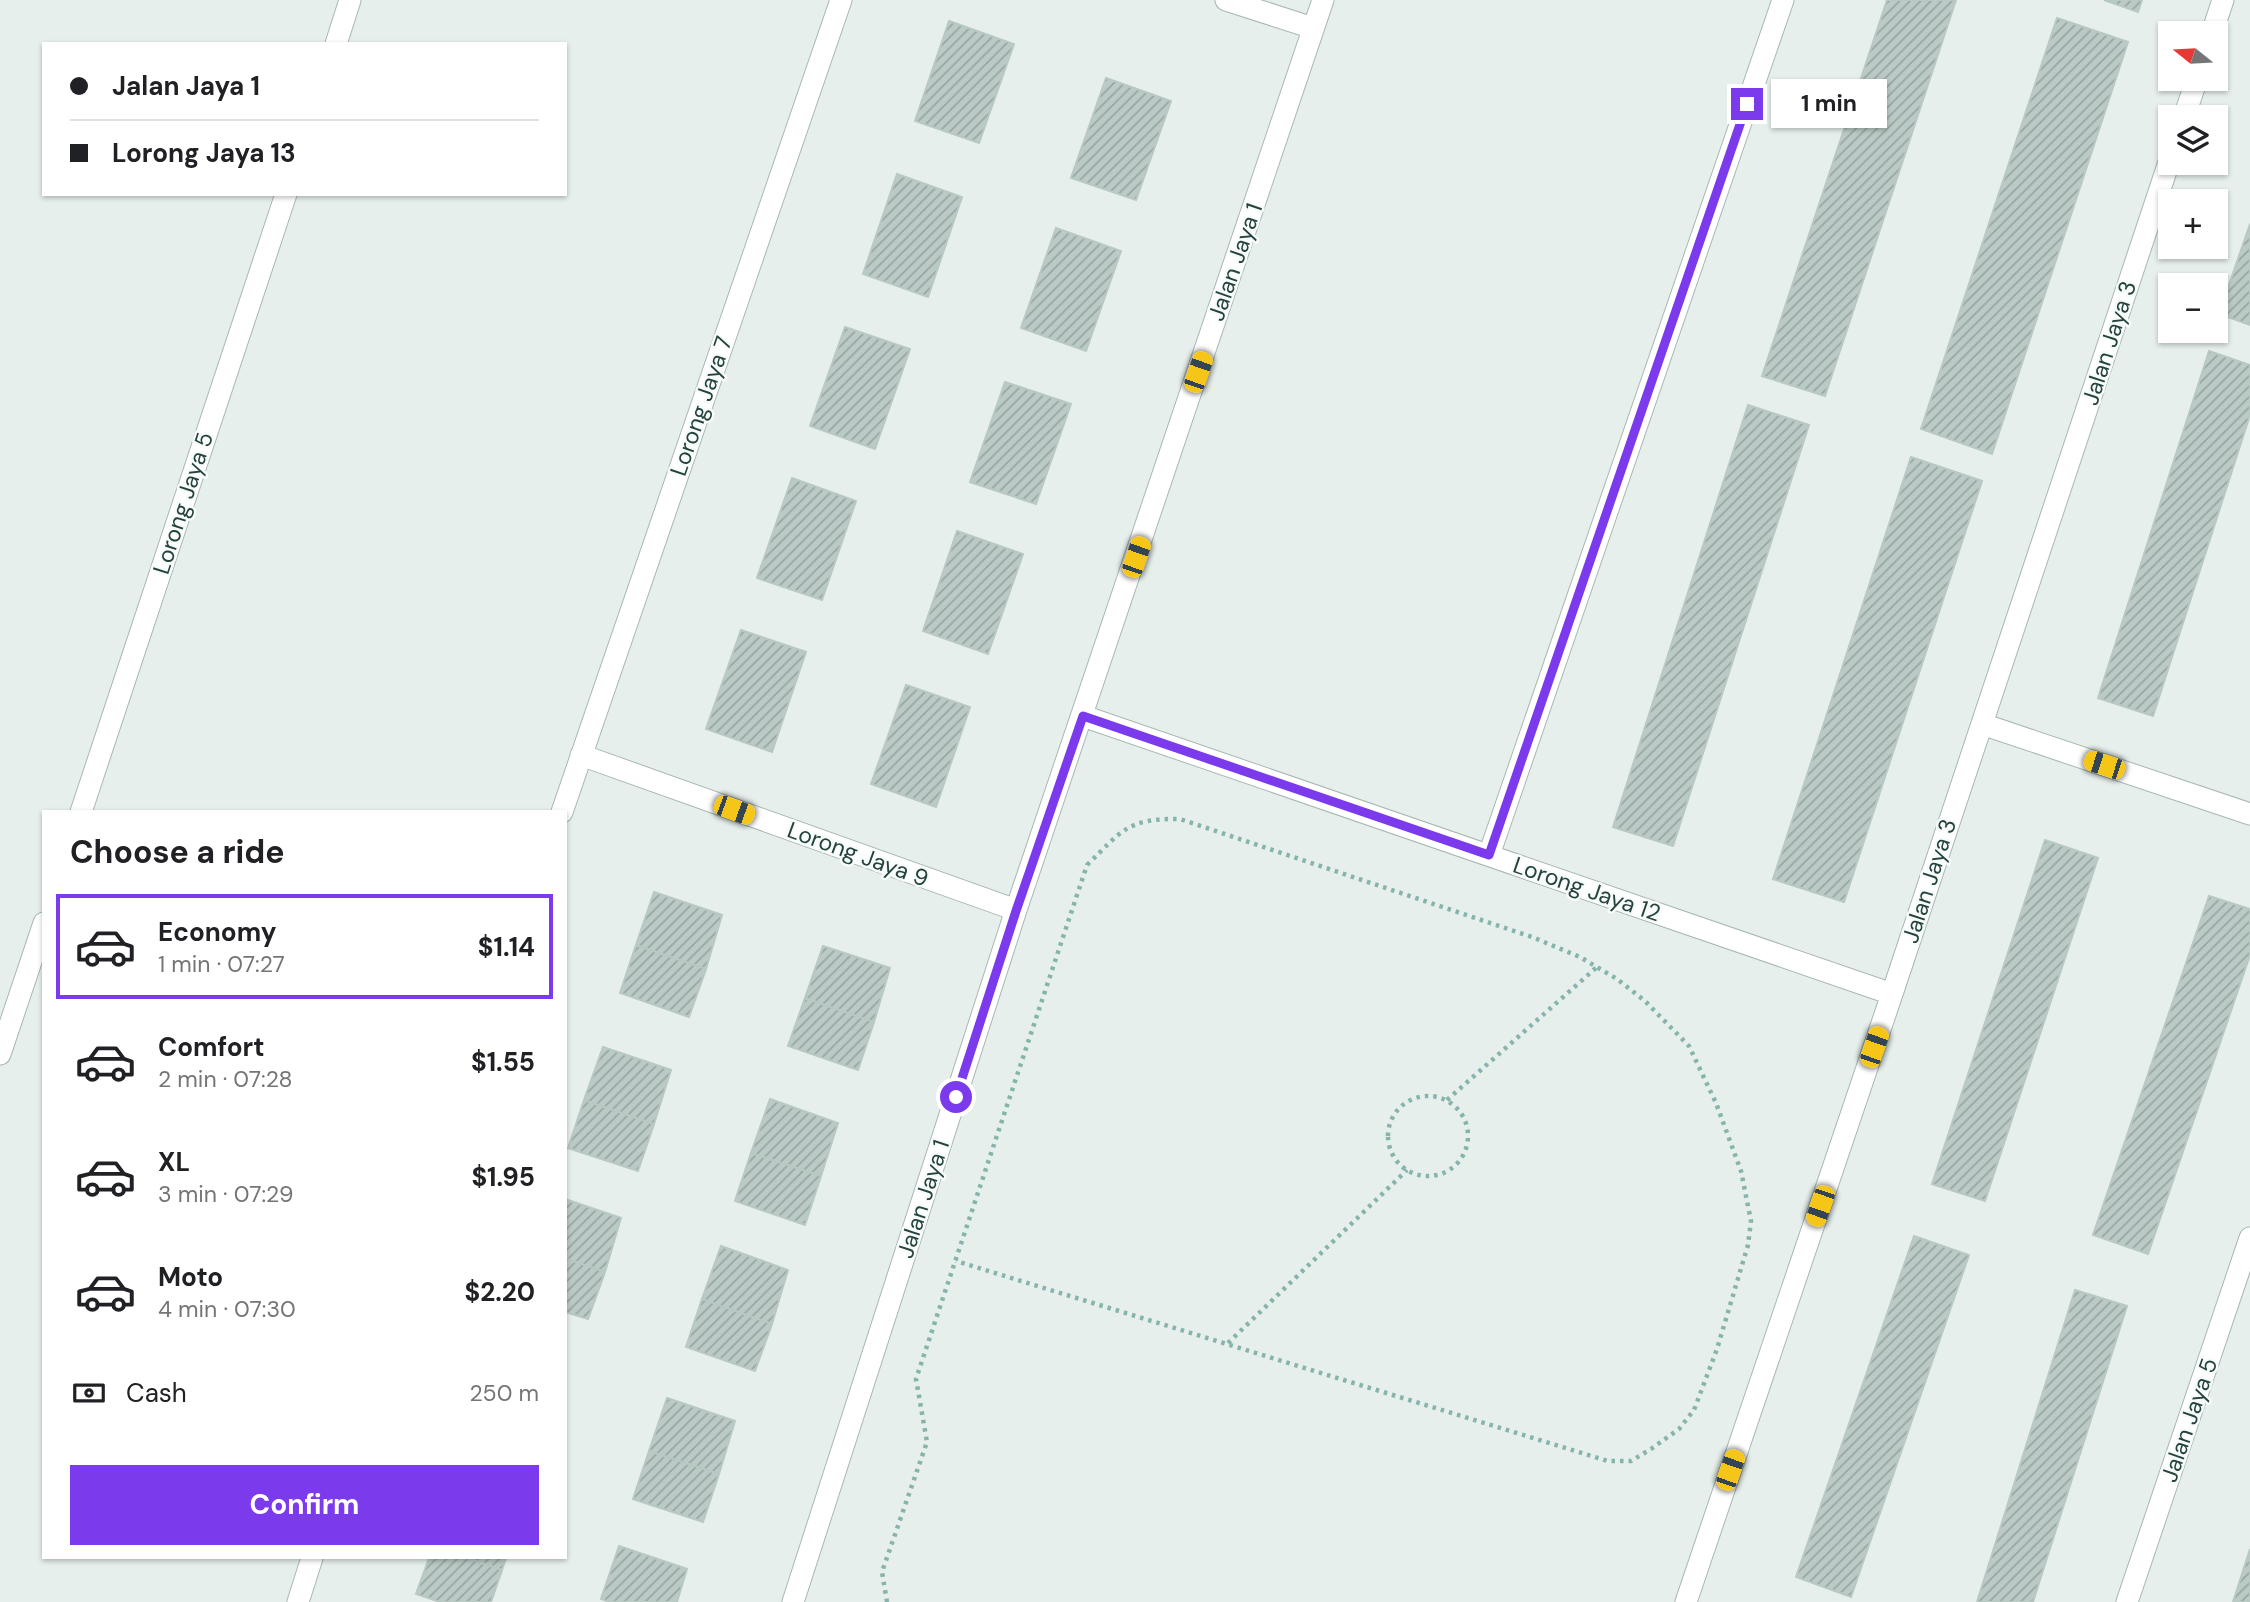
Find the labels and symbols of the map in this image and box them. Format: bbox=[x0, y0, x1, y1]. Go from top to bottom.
north arrow bbox=[2158, 21, 2228, 91]
callout: 1 min bbox=[1772, 80, 1887, 128]
route end bbox=[1731, 88, 1763, 120]
street label: Jalan Jaya 1 bbox=[1201, 199, 1269, 325]
street label: Jalan Jaya 3 bbox=[2075, 277, 2143, 409]
street label: Lorong Jaya 7 bbox=[663, 332, 739, 480]
car bbox=[1182, 349, 1215, 395]
street label: Lorong Jaya 5 bbox=[146, 428, 220, 578]
car bbox=[1120, 534, 1153, 580]
car bbox=[2081, 749, 2128, 781]
car bbox=[711, 793, 758, 827]
street label: Lorong Jaya 9 bbox=[783, 815, 933, 893]
street label: Jalan Jaya 3 bbox=[1895, 815, 1963, 947]
street label: Lorong Jaya 12 bbox=[1509, 850, 1665, 928]
car bbox=[1858, 1024, 1891, 1070]
route start bbox=[940, 1081, 972, 1113]
street label: Jalan Jaya 1 bbox=[890, 1136, 956, 1262]
car bbox=[1804, 1183, 1837, 1229]
street label: Jalan Jaya 5 bbox=[2154, 1354, 2224, 1486]
car bbox=[1714, 1447, 1747, 1493]

